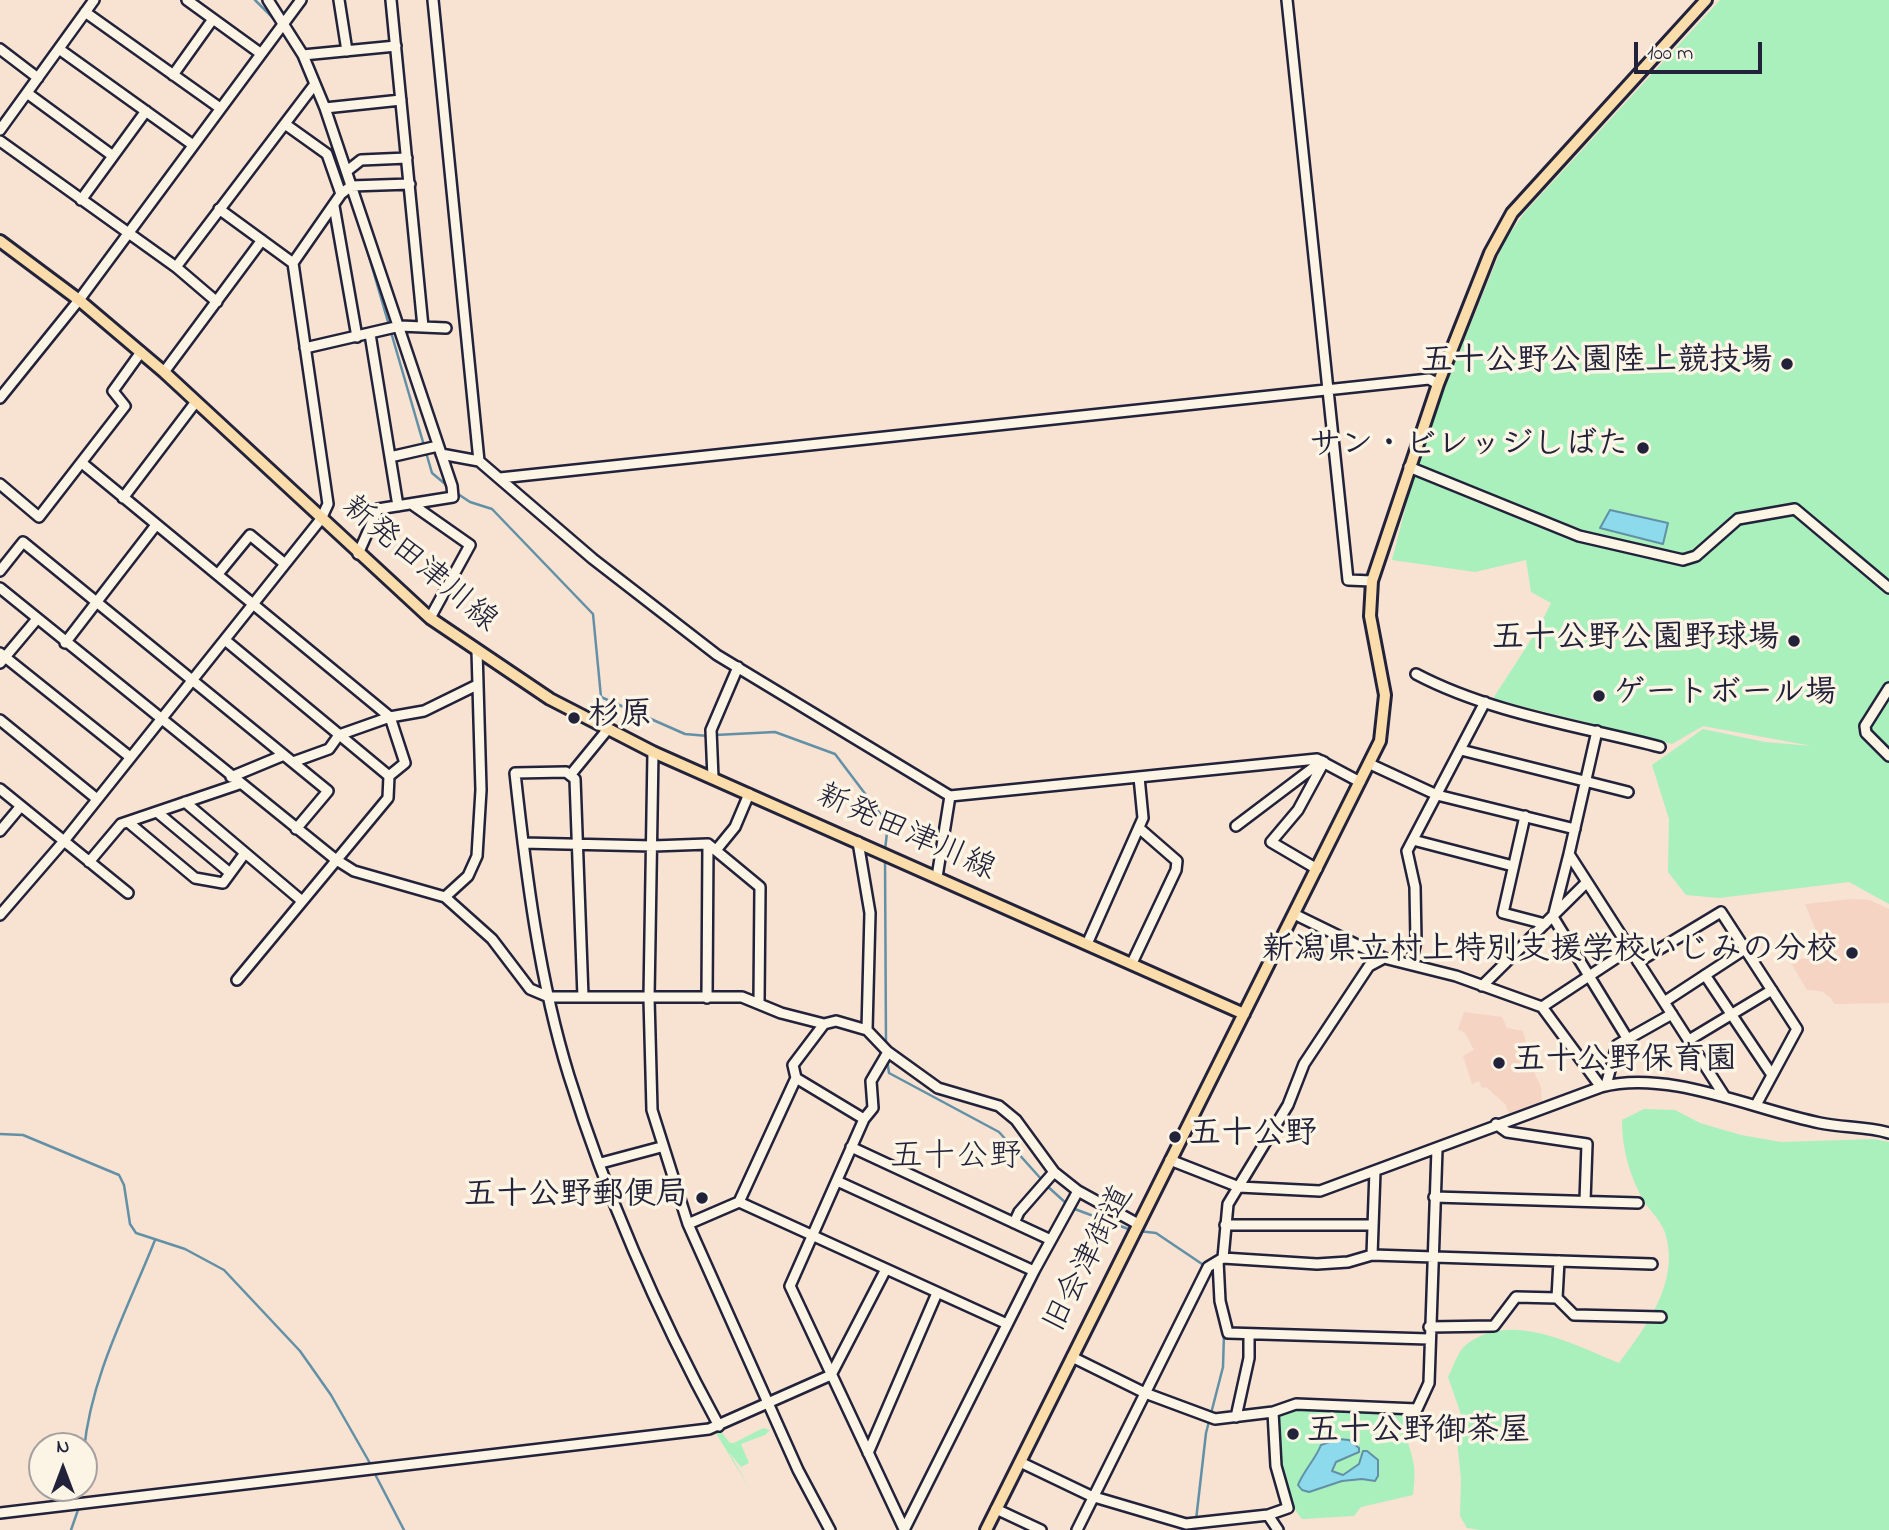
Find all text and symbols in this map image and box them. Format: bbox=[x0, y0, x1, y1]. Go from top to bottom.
scale bar bbox=[1637, 28, 1765, 72]
text: 100 m bbox=[1647, 39, 1693, 69]
place label: 五十公野公園陸上競技場 bbox=[1421, 345, 1773, 383]
marker: 五十公野公園陸上競技場 bbox=[1779, 356, 1795, 372]
place label: サン・ビレッジしばた bbox=[1309, 429, 1629, 467]
marker: サン・ビレッジしばた bbox=[1635, 440, 1651, 456]
street label: 新発田津川線 bbox=[332, 490, 504, 642]
place label: 五十公野公園野球場 bbox=[1492, 622, 1780, 660]
marker: 五十公野公園野球場 bbox=[1786, 633, 1802, 649]
place label: ゲートボール場 bbox=[1613, 677, 1837, 715]
marker: ゲートボール場 bbox=[1591, 688, 1607, 704]
place label: 杉原 bbox=[588, 699, 652, 737]
marker: 杉原 bbox=[566, 710, 582, 726]
street label: 新発田津川線 bbox=[809, 778, 1001, 892]
place label: 新潟県立村上特別支援学校いじみの分校 bbox=[1262, 934, 1838, 972]
marker: 新潟県立村上特別支援学校いじみの分校 bbox=[1844, 945, 1860, 961]
place label: 五十公野保育園 bbox=[1513, 1044, 1737, 1082]
marker: 五十公野保育園 bbox=[1491, 1055, 1507, 1071]
place label: 五十公野 bbox=[1189, 1118, 1317, 1156]
marker: 五十公野 bbox=[1167, 1129, 1183, 1145]
district label: 五十公野 bbox=[890, 1140, 1022, 1180]
place label: 五十公野郵便局 bbox=[464, 1179, 688, 1217]
street label: 旧会津街道 bbox=[1038, 1180, 1144, 1340]
marker: 五十公野郵便局 bbox=[694, 1190, 710, 1206]
place label: 五十公野御茶屋 bbox=[1307, 1415, 1531, 1453]
marker: 五十公野御茶屋 bbox=[1285, 1426, 1301, 1442]
north arrow bbox=[28, 1432, 98, 1502]
text: N bbox=[57, 1434, 69, 1461]

